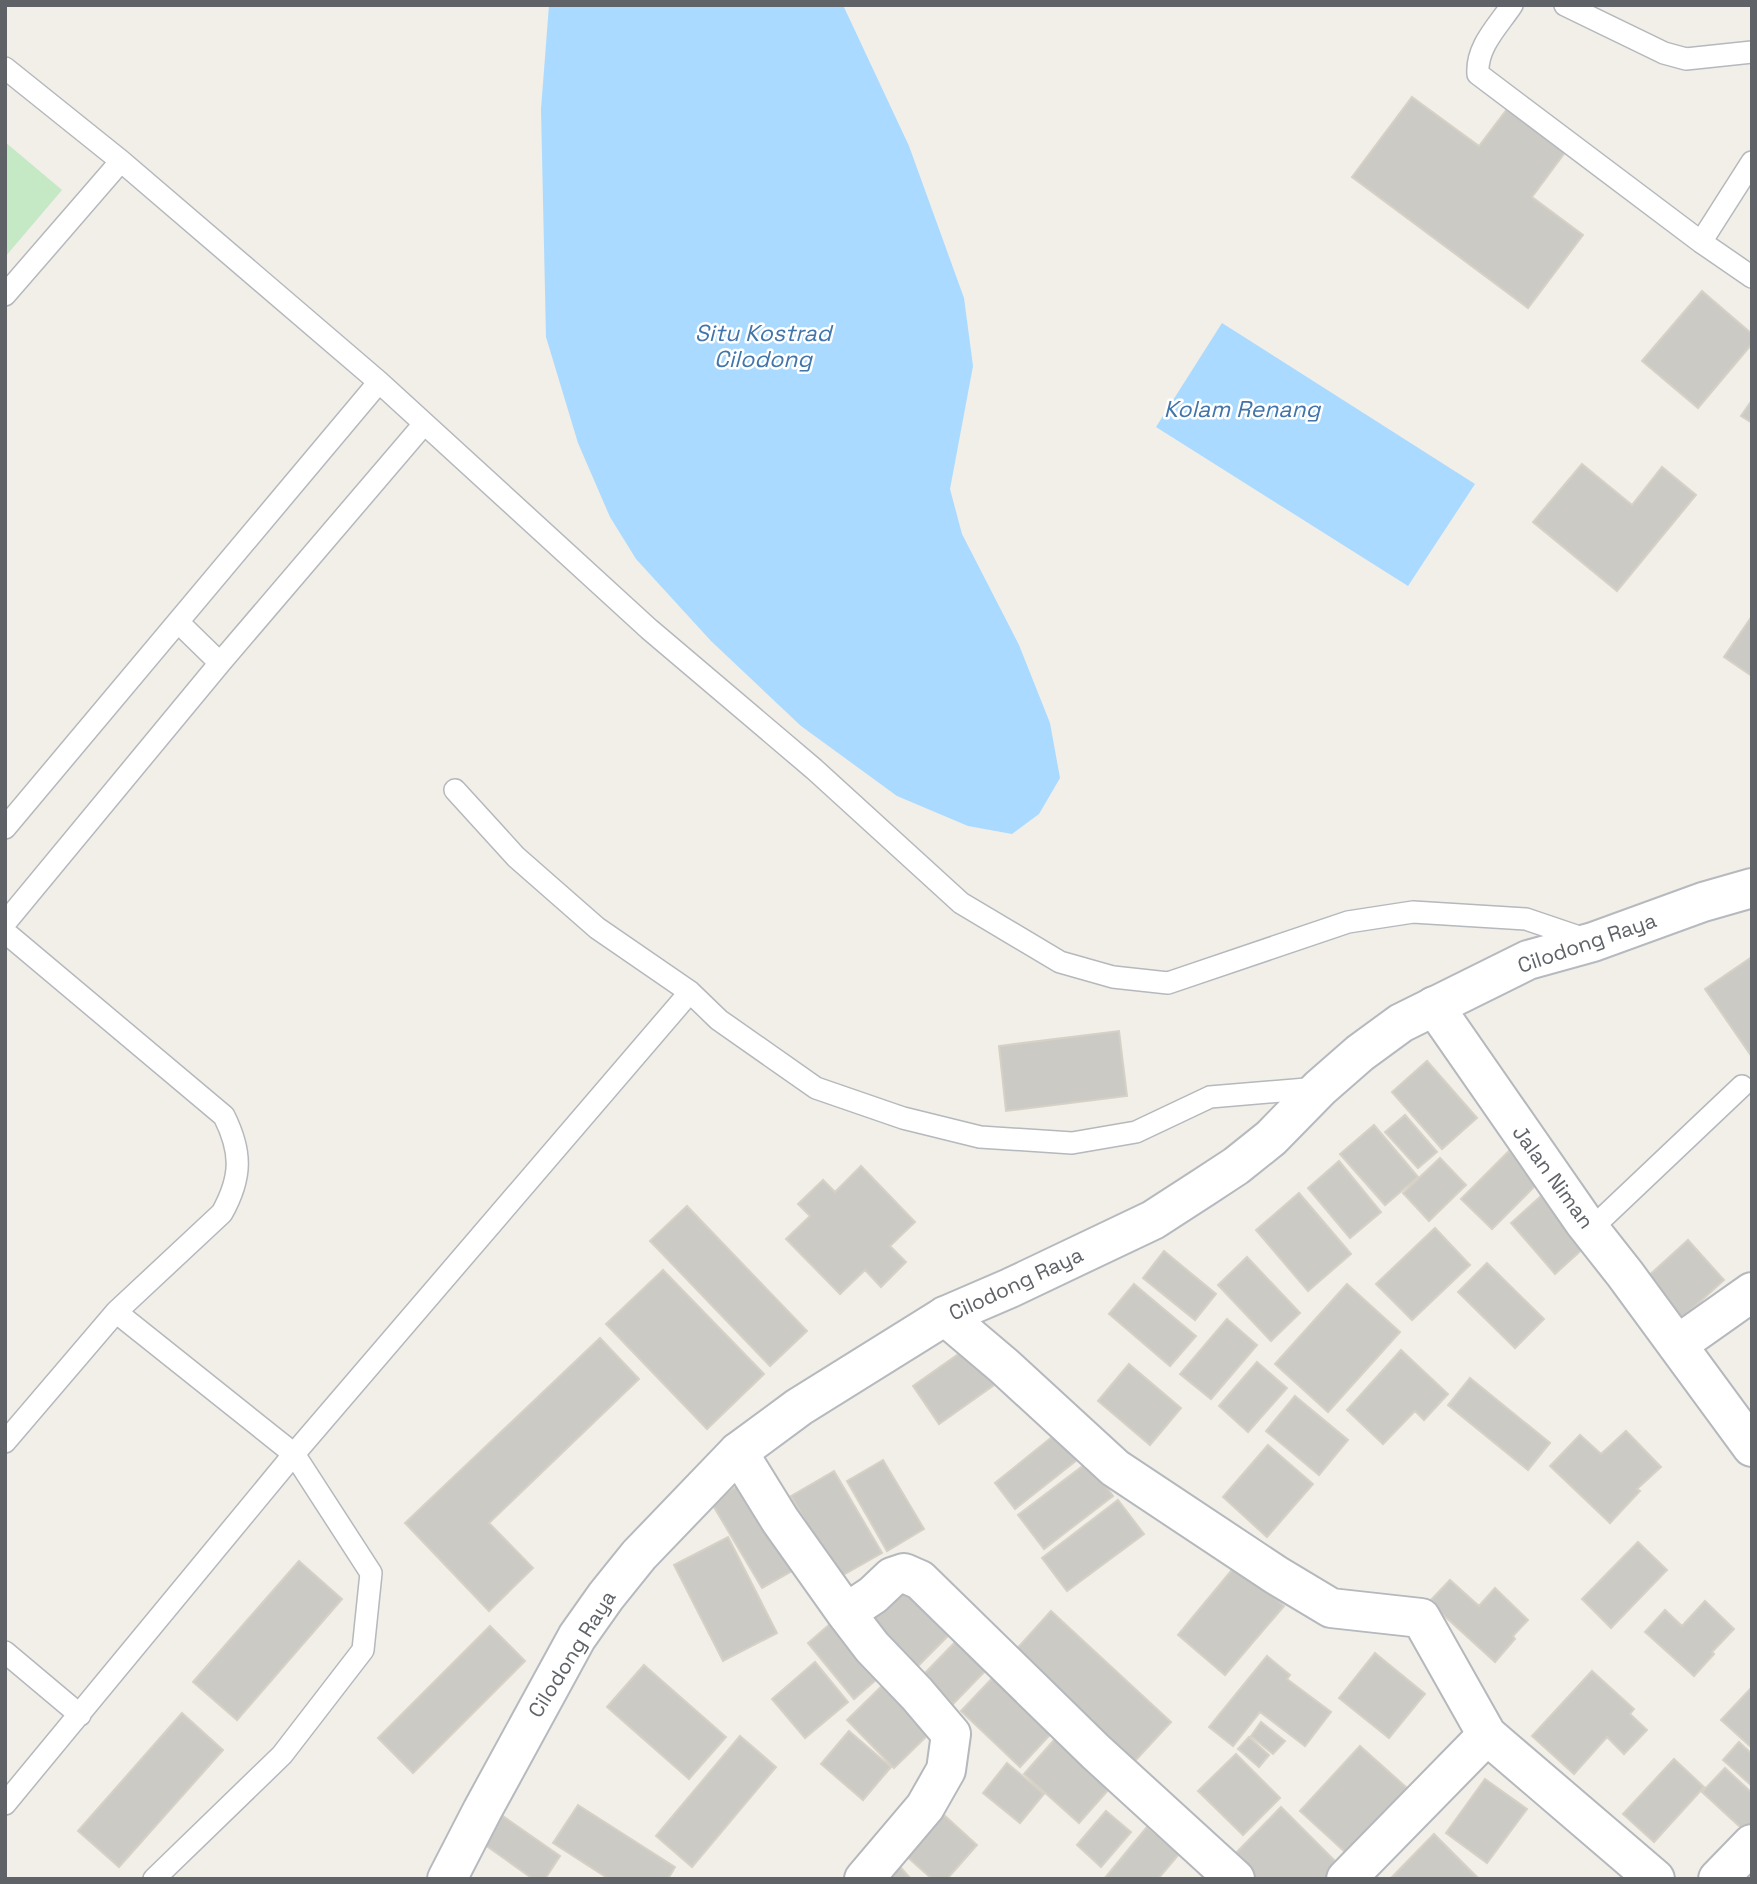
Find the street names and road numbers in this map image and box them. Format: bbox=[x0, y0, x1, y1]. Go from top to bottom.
street label: Cilodong Raya bbox=[1514, 906, 1660, 979]
street label: Jalan Niman bbox=[1507, 1120, 1600, 1234]
street label: Cilodong Raya bbox=[944, 1241, 1087, 1326]
street label: Cilodong Raya bbox=[522, 1585, 621, 1722]

